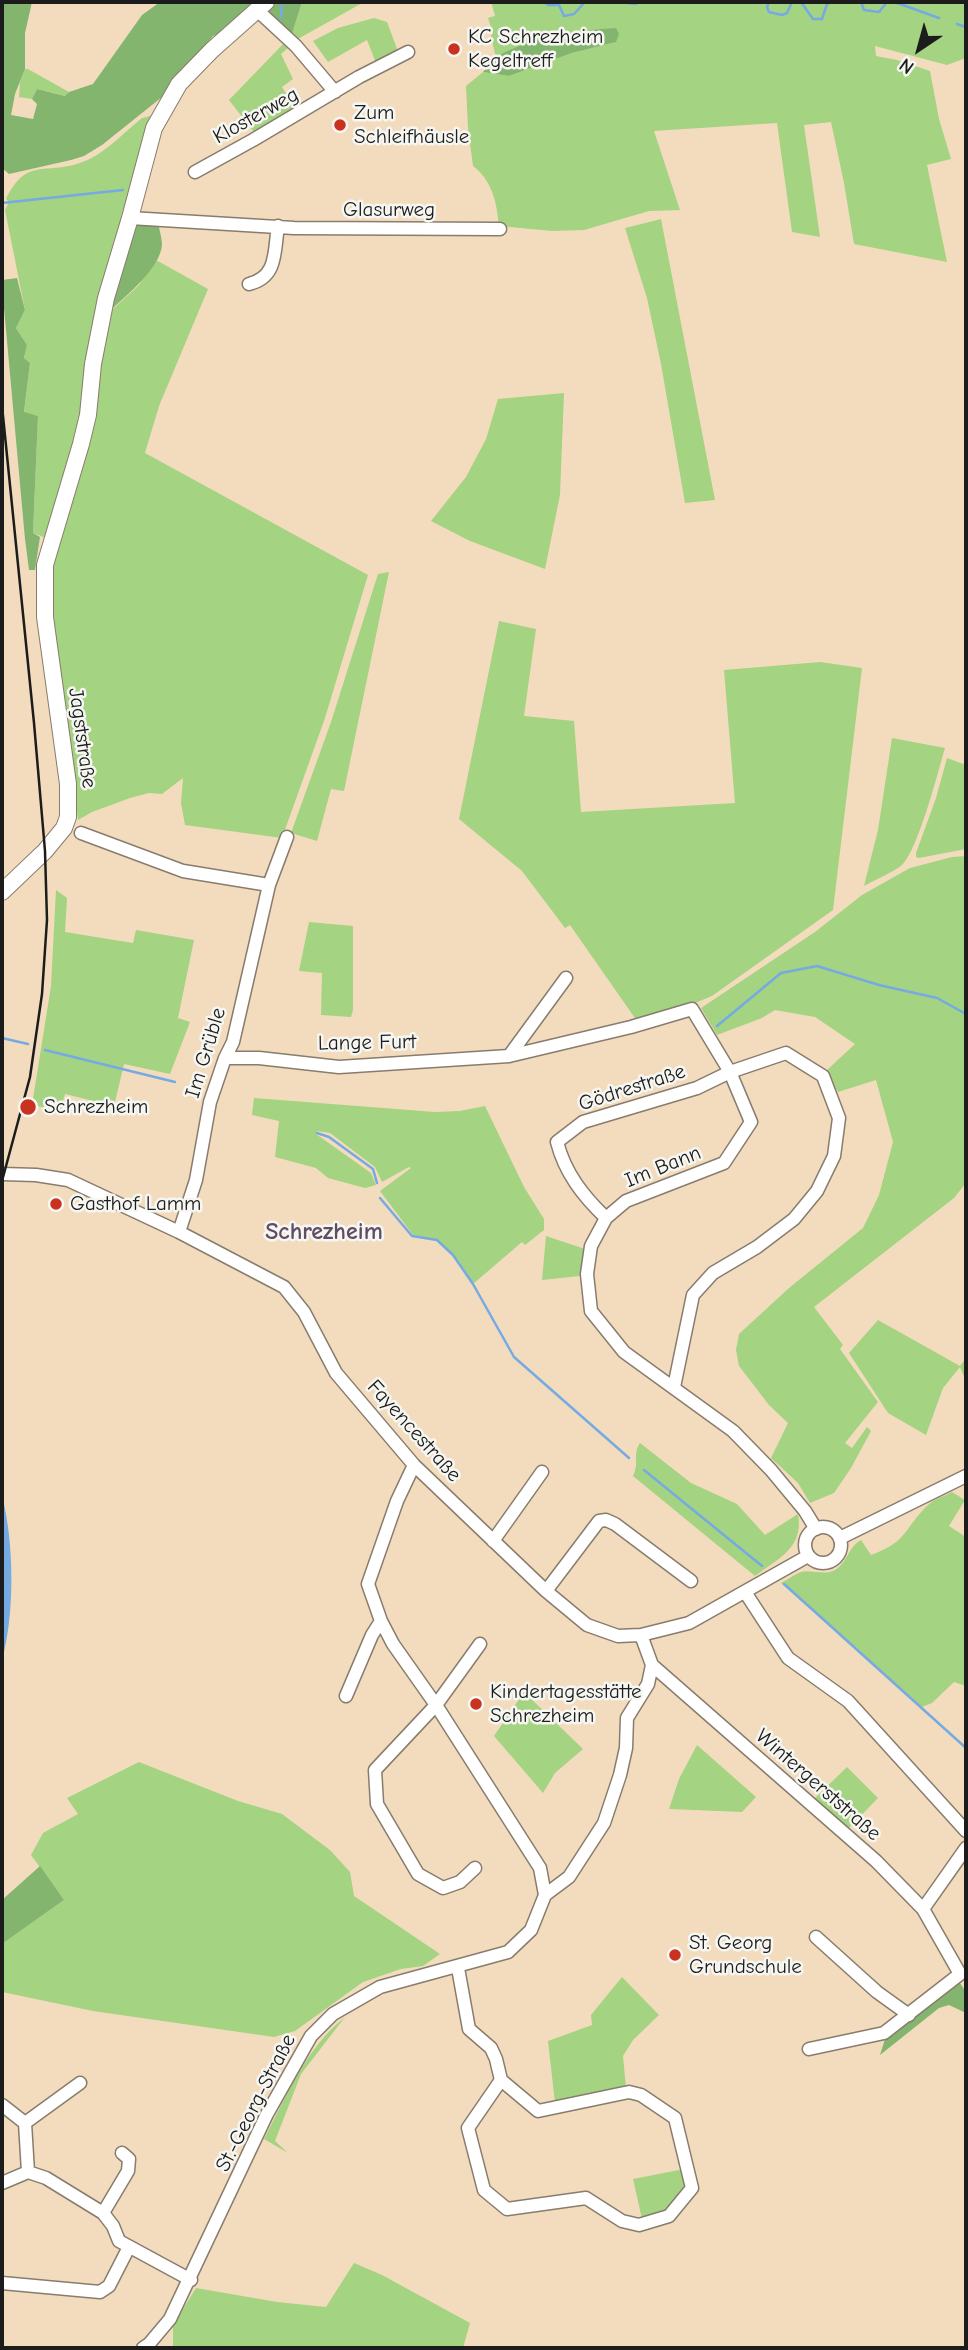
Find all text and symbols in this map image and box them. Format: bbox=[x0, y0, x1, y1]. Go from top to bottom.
north arrow bbox=[884, 14, 954, 84]
place label: KC Schrezheim Kegeltreff bbox=[468, 24, 603, 74]
marker: KC Schrezheim Kegeltreff bbox=[446, 41, 462, 57]
text: N bbox=[895, 53, 918, 79]
street label: Klosterweg bbox=[209, 82, 303, 150]
place label: Zum Schleifhäusle bbox=[354, 100, 469, 150]
marker: Zum Schleifhäusle bbox=[332, 117, 348, 133]
street label: Glasurweg bbox=[343, 197, 435, 223]
street label: Jagststraße bbox=[62, 686, 102, 790]
street label: Im Grüble bbox=[180, 1005, 232, 1101]
street label: Lange Furt bbox=[318, 1030, 416, 1056]
street label: Gödrestraße bbox=[575, 1059, 689, 1117]
place label: Schrezheim bbox=[44, 1094, 148, 1120]
marker: Schrezheim bbox=[18, 1097, 38, 1117]
street label: Im Bann bbox=[621, 1140, 705, 1194]
place label: Gasthof Lamm bbox=[70, 1191, 201, 1217]
marker: Gasthof Lamm bbox=[48, 1196, 64, 1212]
district label: Schrezheim bbox=[265, 1218, 383, 1246]
street label: Fayencestraße bbox=[362, 1375, 466, 1487]
place label: Kindertagesstätte Schrezheim bbox=[490, 1679, 642, 1729]
marker: Kindertagesstätte Schrezheim bbox=[468, 1696, 484, 1712]
street label: Wintergerststraße bbox=[750, 1724, 886, 1846]
place label: St. Georg Grundschule bbox=[689, 1930, 802, 1980]
marker: St. Georg Grundschule bbox=[667, 1947, 683, 1963]
street label: St.-Georg-Straße bbox=[210, 2030, 302, 2176]

